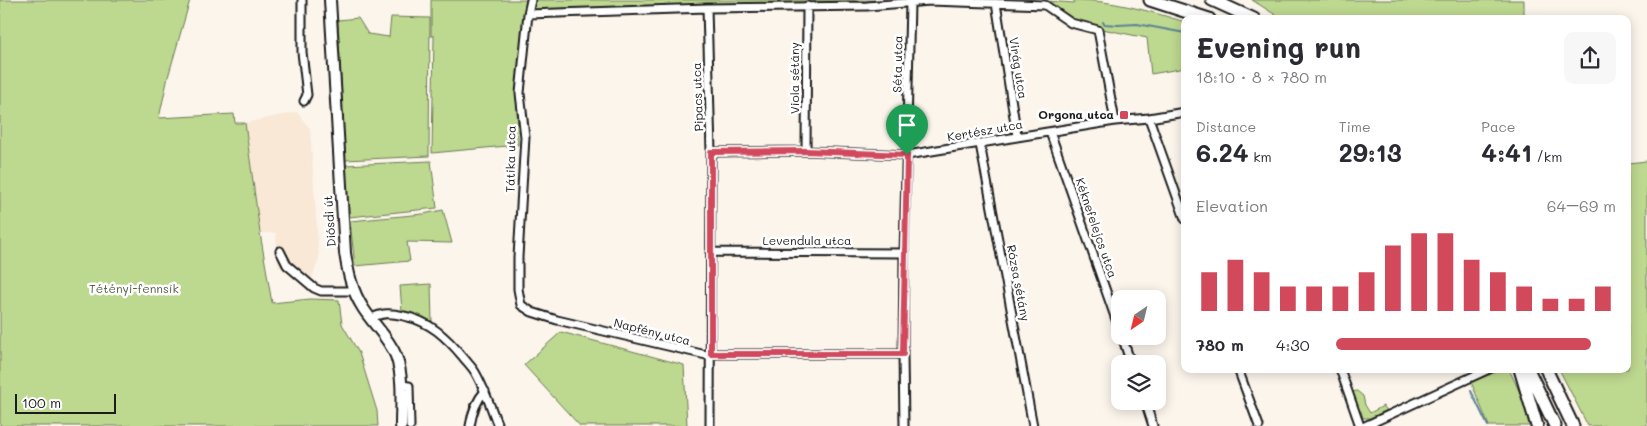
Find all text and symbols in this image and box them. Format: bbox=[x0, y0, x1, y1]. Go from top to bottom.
text: Evening run bbox=[1196, 29, 1361, 65]
button: share bbox=[1564, 32, 1616, 84]
street label: Séta utca bbox=[889, 35, 905, 93]
street label: Virág utca bbox=[1006, 36, 1032, 100]
street label: Viola sétány bbox=[786, 42, 802, 114]
street label: Pipacs utca bbox=[688, 62, 706, 132]
text: 18:10 · 8 × 780 m bbox=[1196, 66, 1327, 87]
pin bbox=[886, 104, 928, 155]
place label: Orgona utca bbox=[1038, 106, 1114, 122]
marker: Orgona utca bbox=[1118, 109, 1130, 121]
icon: arrive bbox=[893, 111, 921, 139]
street label: Kertész utca bbox=[946, 116, 1024, 145]
text: Distance bbox=[1196, 117, 1256, 136]
text: Time bbox=[1339, 117, 1371, 136]
text: Pace bbox=[1481, 117, 1516, 136]
street label: Tátika utca bbox=[501, 125, 519, 193]
text: 6.24 bbox=[1196, 136, 1249, 168]
text: 29:13 bbox=[1339, 136, 1402, 168]
text: 4:41 bbox=[1481, 136, 1532, 168]
text: km bbox=[1249, 147, 1272, 166]
text: /km bbox=[1532, 147, 1562, 166]
street label: Kéknefelejcs utca bbox=[1072, 176, 1122, 280]
street label: Diósdi út bbox=[319, 195, 339, 247]
text: Elevation bbox=[1196, 195, 1268, 216]
text: 64–69 m bbox=[1547, 195, 1616, 216]
street label: Levendula utca bbox=[762, 232, 852, 248]
street label: Rózsa sétány bbox=[1004, 243, 1034, 322]
park label: Tétényi-fennsík bbox=[89, 280, 179, 296]
north arrow bbox=[1111, 290, 1166, 345]
map controls bbox=[1111, 290, 1166, 410]
street label: Napfény utca bbox=[612, 314, 692, 348]
text: 780 m bbox=[1196, 334, 1244, 355]
text: 4:30 bbox=[1276, 334, 1310, 355]
button: layers bbox=[1111, 355, 1166, 410]
scale bar bbox=[15, 391, 116, 414]
text: 100 m bbox=[22, 393, 61, 412]

